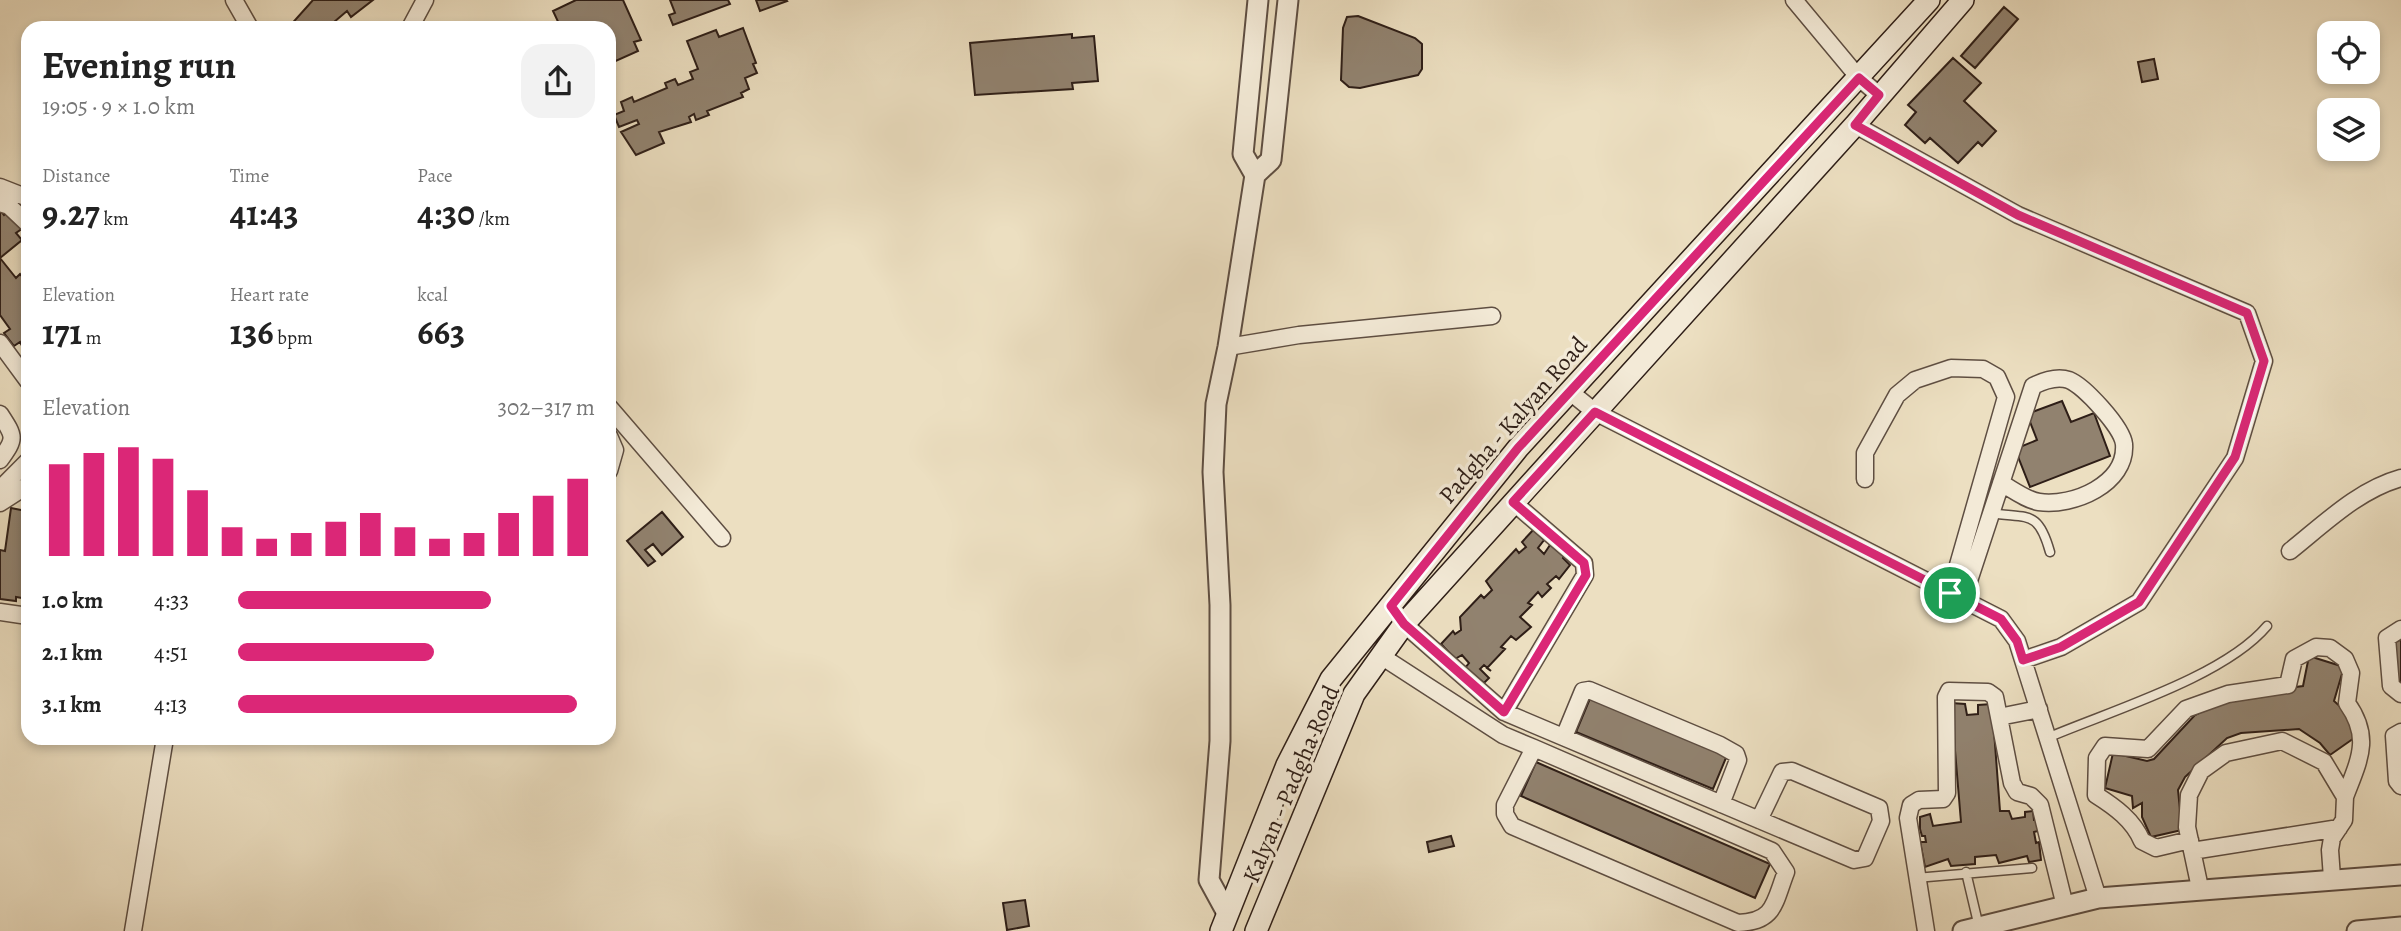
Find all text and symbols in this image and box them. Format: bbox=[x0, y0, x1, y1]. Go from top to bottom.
map controls bbox=[2317, 21, 2380, 161]
button: locate bbox=[2317, 21, 2380, 84]
text: Evening run bbox=[42, 39, 236, 91]
button: share bbox=[521, 44, 595, 118]
text: 19:05 · 9 × 1.0 km bbox=[42, 91, 195, 122]
button: layers bbox=[2317, 98, 2380, 161]
text: Distance bbox=[42, 163, 110, 189]
text: Time bbox=[230, 163, 269, 189]
text: Pace bbox=[417, 163, 453, 189]
text: 9.27 bbox=[42, 189, 100, 237]
text: 41:43 bbox=[230, 189, 298, 237]
text: 4:30 bbox=[417, 189, 475, 237]
text: km bbox=[100, 206, 129, 232]
text: /km bbox=[475, 206, 510, 232]
text: Elevation bbox=[42, 282, 115, 308]
text: Heart rate bbox=[230, 282, 309, 308]
text: kcal bbox=[417, 282, 448, 308]
text: 171 bbox=[42, 308, 82, 356]
text: 136 bbox=[230, 308, 274, 356]
text: 663 bbox=[417, 308, 465, 356]
text: m bbox=[82, 325, 102, 351]
text: bpm bbox=[274, 325, 313, 351]
street label: Padgha - Kalyan Road bbox=[1431, 330, 1595, 510]
text: Elevation bbox=[42, 392, 130, 423]
text: 302–317 m bbox=[497, 392, 595, 423]
pin bbox=[1920, 563, 1980, 623]
icon: arrive bbox=[1931, 574, 1969, 612]
text: 1.0 km bbox=[42, 585, 103, 616]
text: 4:33 bbox=[154, 585, 189, 616]
text: 2.1 km bbox=[42, 637, 103, 668]
text: 4:51 bbox=[154, 637, 188, 668]
street label: Kalyan - Padgha Road bbox=[1235, 680, 1347, 888]
text: 3.1 km bbox=[42, 689, 102, 720]
text: 4:13 bbox=[154, 689, 187, 720]

